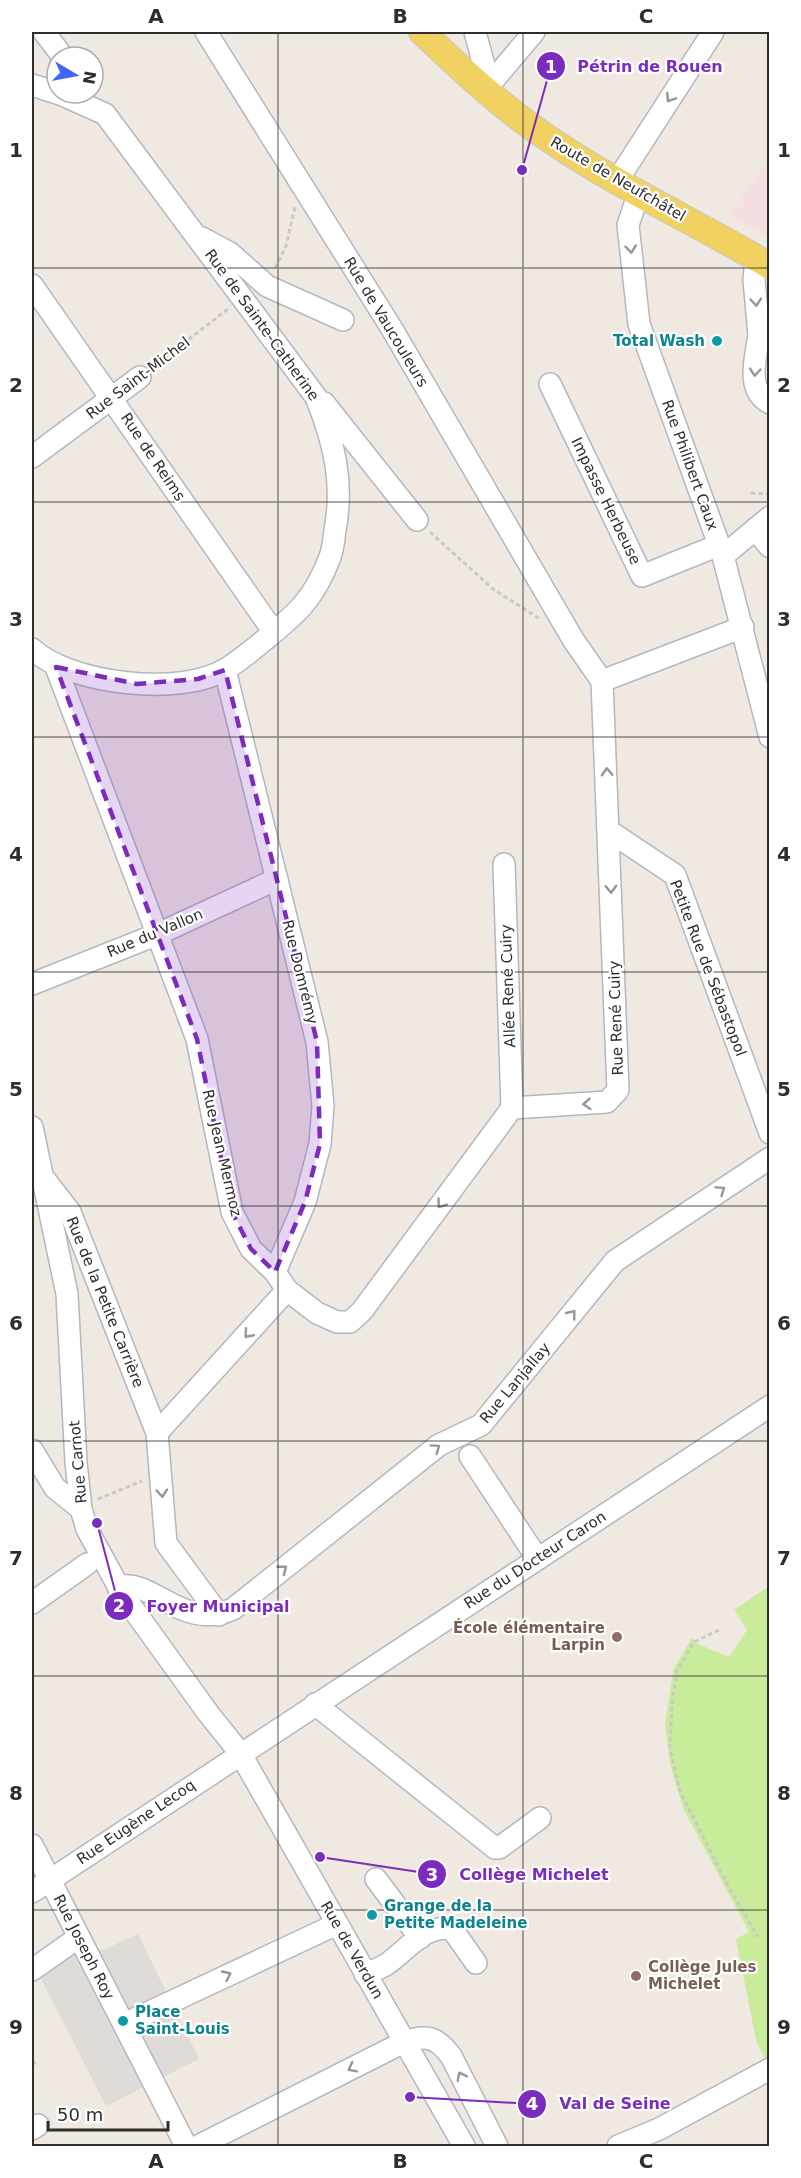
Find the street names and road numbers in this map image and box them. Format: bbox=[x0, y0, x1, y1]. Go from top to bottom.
street label: Route de Neufchâtel bbox=[547, 133, 689, 225]
street label: Rue de Sainte-Catherine bbox=[201, 246, 323, 404]
street label: Rue de Vaucouleurs bbox=[340, 254, 432, 390]
street label: Rue Saint-Michel bbox=[83, 333, 193, 423]
street label: Rue Philibert Caux bbox=[658, 397, 722, 533]
street label: Rue de Reims bbox=[117, 410, 189, 505]
street label: Impasse Herbeuse bbox=[567, 434, 645, 568]
street label: Petite Rue de Sébastopol bbox=[666, 877, 750, 1059]
street label: Rue du Vallon bbox=[104, 905, 206, 961]
street label: Rue Domrémy bbox=[278, 918, 322, 1026]
street label: Allée René Cuiry bbox=[497, 924, 519, 1048]
street label: Rue René Cuiry bbox=[605, 960, 627, 1076]
street label: Rue Jean Mermoz bbox=[199, 1088, 245, 1219]
street label: Rue de la Petite Carrière bbox=[62, 1214, 148, 1390]
street label: Rue Lanjallay bbox=[476, 1339, 554, 1427]
street label: Rue Carnot bbox=[65, 1420, 91, 1504]
street label: Rue du Docteur Caron bbox=[461, 1507, 609, 1613]
street label: Rue Eugène Lecoq bbox=[73, 1776, 199, 1868]
street label: Rue Joseph Roy bbox=[50, 1891, 118, 2003]
street label: Rue de Verdun bbox=[317, 1898, 387, 2002]

